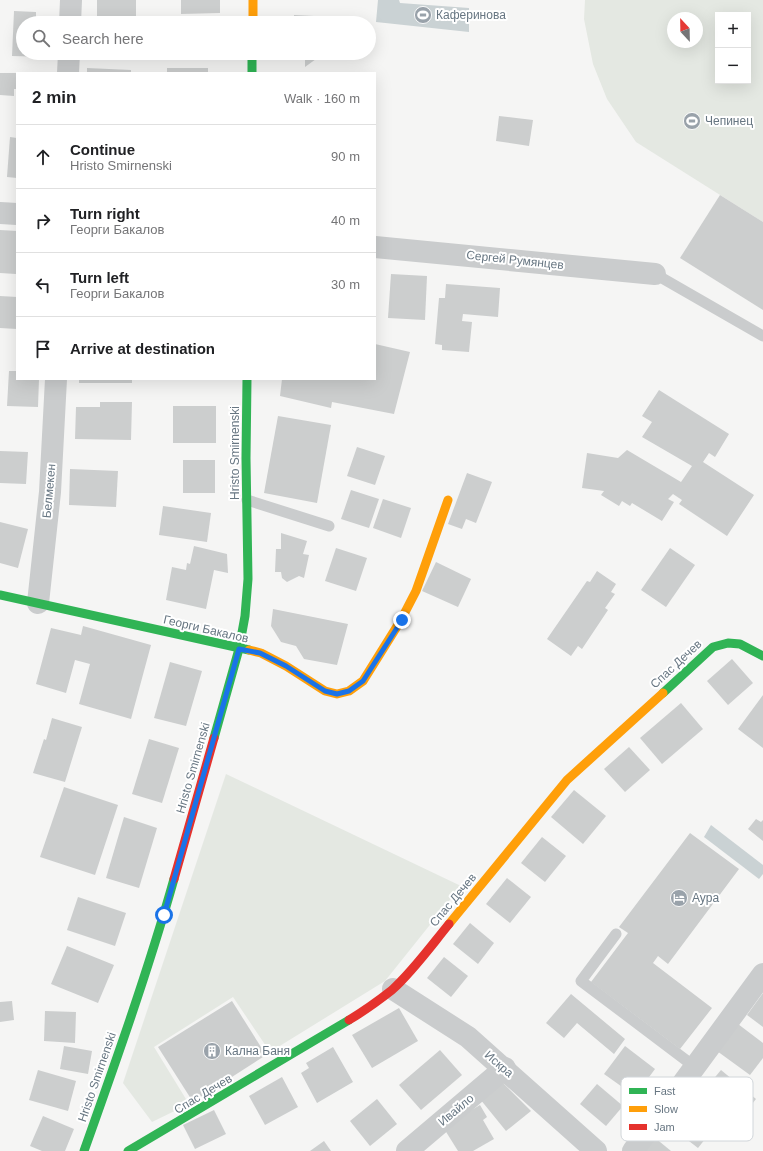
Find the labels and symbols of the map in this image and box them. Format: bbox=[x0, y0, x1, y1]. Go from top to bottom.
sports icon: Каферинова bbox=[413, 5, 433, 25]
place label: Каферинова bbox=[436, 8, 506, 22]
north arrow bbox=[667, 12, 703, 48]
sports icon: Чепинец bbox=[682, 111, 702, 131]
place label: Чепинец bbox=[705, 114, 753, 128]
street label: Сергей Румянцев bbox=[466, 248, 564, 272]
street label: Hristo Smirnenski bbox=[228, 406, 242, 500]
street label: Белмекен bbox=[40, 463, 58, 519]
route end bbox=[393, 611, 411, 629]
street label: Георги Бакалов bbox=[162, 612, 250, 646]
street label: Спас Дечев bbox=[648, 637, 704, 691]
street label: Hristo Smirnenski bbox=[173, 721, 213, 815]
street label: Спас Дечев bbox=[427, 871, 479, 929]
hotel icon: Аура bbox=[669, 888, 689, 908]
place label: Аура bbox=[692, 891, 719, 905]
route start bbox=[155, 906, 173, 924]
street label: Hristo Smirnenski bbox=[75, 1030, 119, 1124]
building icon: Кална Баня bbox=[202, 1041, 222, 1061]
place label: Кална Баня bbox=[225, 1044, 290, 1058]
street label: Искра bbox=[482, 1048, 516, 1080]
street label: Спас Дечев bbox=[172, 1071, 234, 1117]
legend bbox=[621, 1077, 753, 1141]
text: Fast bbox=[654, 1085, 675, 1097]
street label: Ивайло bbox=[435, 1091, 477, 1129]
text: Slow bbox=[654, 1103, 678, 1115]
text: Jam bbox=[654, 1121, 675, 1133]

